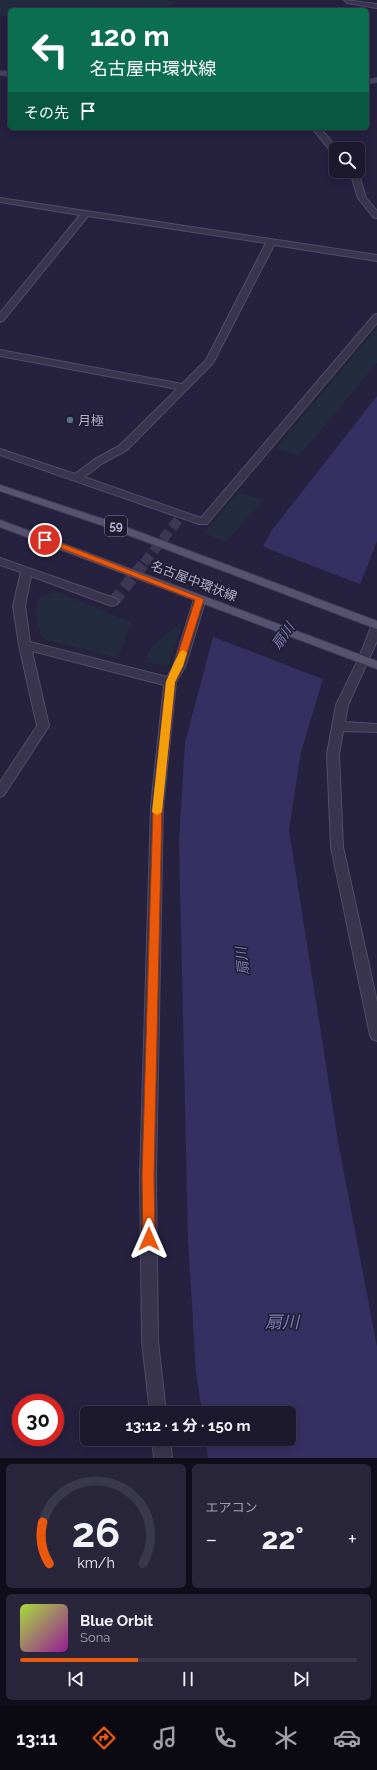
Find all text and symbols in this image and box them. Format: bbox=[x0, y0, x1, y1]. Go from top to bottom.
text: 120 m bbox=[90, 20, 170, 53]
icon: left bbox=[24, 24, 76, 76]
text: 名古屋中環状線 bbox=[90, 58, 216, 79]
icon: arrive bbox=[77, 100, 99, 122]
text: その先 bbox=[24, 104, 69, 122]
map controls bbox=[329, 142, 365, 178]
button: search bbox=[329, 142, 365, 178]
place label: 月極 bbox=[78, 413, 104, 428]
marker: 月極 bbox=[65, 415, 75, 425]
road number: 59 bbox=[105, 516, 127, 536]
pin bbox=[28, 523, 62, 557]
icon: arrive bbox=[34, 529, 56, 551]
street label: 名古屋中環状線 bbox=[149, 558, 239, 604]
water label: 扇川 bbox=[268, 618, 299, 652]
water label: 扇川 bbox=[232, 944, 251, 976]
position arrow bbox=[128, 1218, 170, 1260]
water label: 扇川 bbox=[265, 1312, 301, 1332]
speed limit sign: 30 bbox=[12, 1394, 64, 1446]
text: 13:12 · 1 分 · 150 m bbox=[125, 1417, 251, 1435]
text: エアコン bbox=[206, 1500, 258, 1515]
text: 26 bbox=[71, 1508, 120, 1557]
text: 22° bbox=[262, 1521, 304, 1556]
text: − bbox=[206, 1526, 217, 1552]
text: + bbox=[348, 1526, 357, 1552]
text: km/h bbox=[77, 1555, 115, 1571]
text: Blue Orbit bbox=[80, 1612, 153, 1630]
text: Sona bbox=[80, 1630, 110, 1645]
icon: previous bbox=[65, 1668, 87, 1690]
icon: pause bbox=[177, 1668, 199, 1690]
icon: next bbox=[290, 1668, 312, 1690]
icon: directions bbox=[90, 1724, 118, 1752]
icon: music bbox=[151, 1724, 179, 1752]
icon: phone bbox=[211, 1724, 239, 1752]
icon: climate bbox=[272, 1724, 300, 1752]
icon: car bbox=[333, 1724, 361, 1752]
text: 13:11 bbox=[16, 1728, 57, 1749]

